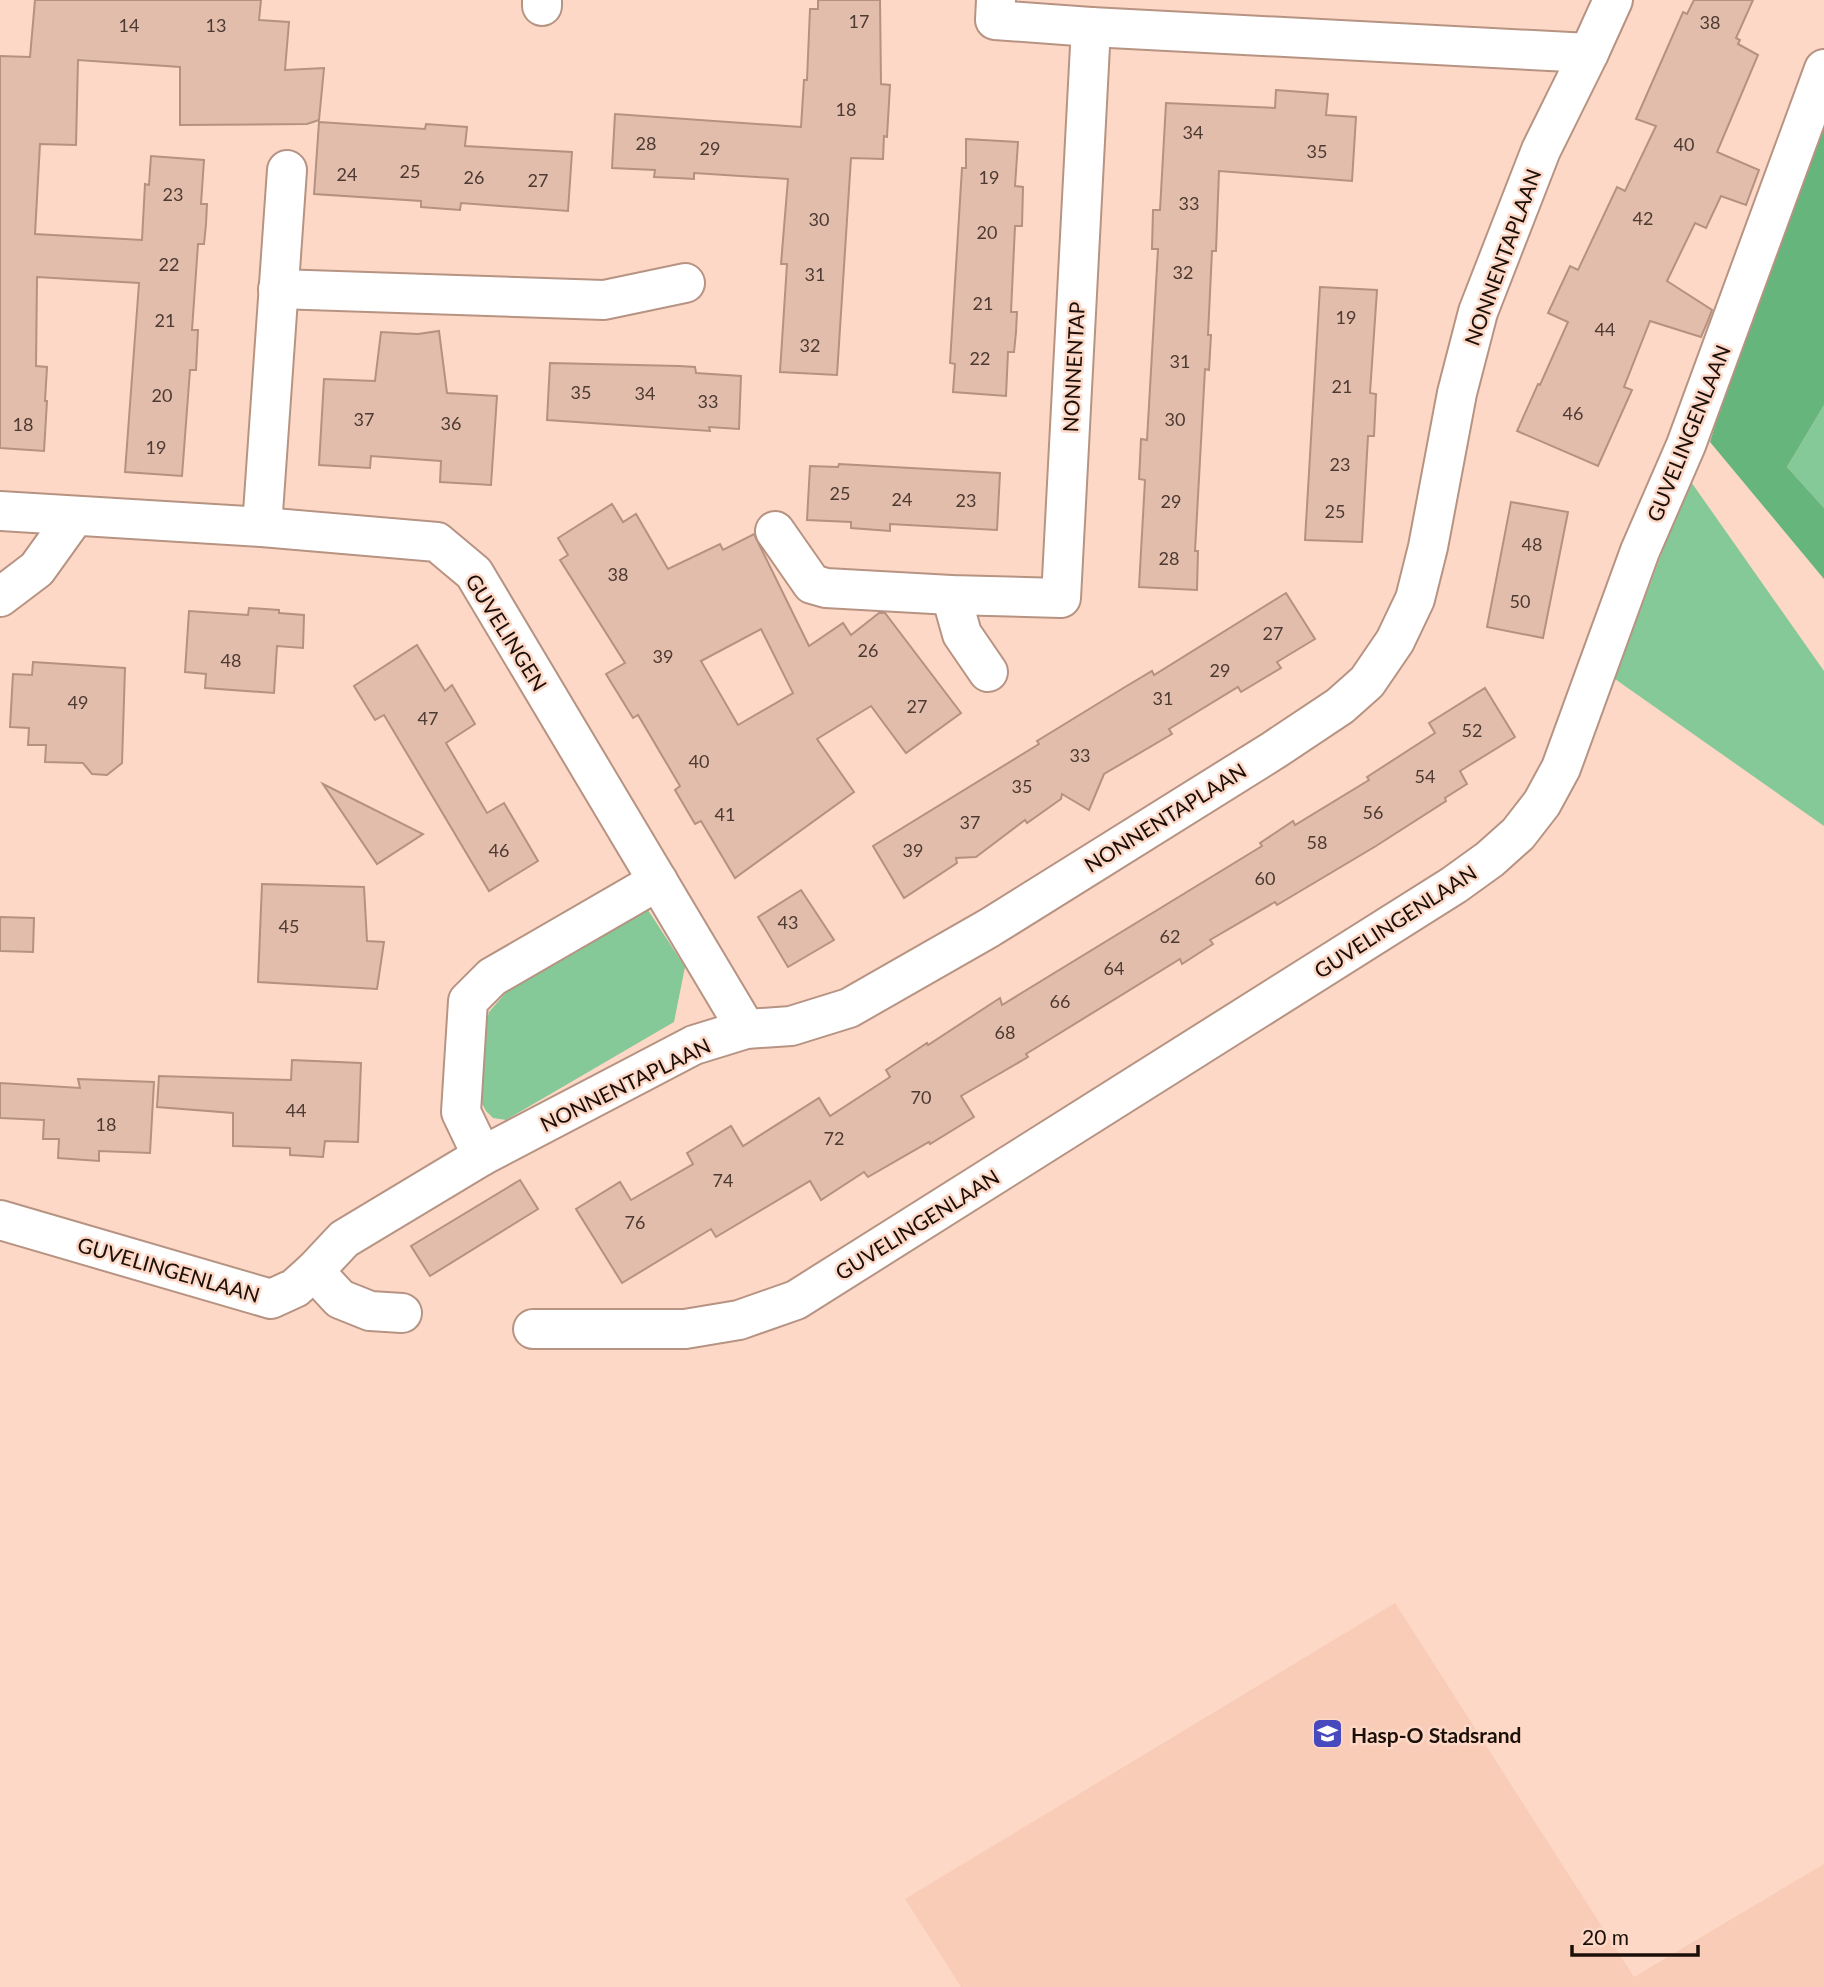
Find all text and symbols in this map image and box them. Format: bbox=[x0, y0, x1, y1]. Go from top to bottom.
house number: 17 bbox=[849, 10, 869, 32]
house number: 38 bbox=[1700, 11, 1720, 33]
house number: 14 bbox=[119, 14, 139, 36]
house number: 13 bbox=[206, 14, 226, 36]
house number: 18 bbox=[836, 98, 856, 120]
house number: 34 bbox=[1183, 121, 1203, 143]
house number: 28 bbox=[636, 132, 656, 154]
house number: 40 bbox=[1674, 133, 1694, 155]
house number: 29 bbox=[700, 137, 720, 159]
house number: 35 bbox=[1307, 140, 1327, 162]
house number: 25 bbox=[400, 160, 420, 182]
house number: 24 bbox=[337, 163, 357, 185]
street label: NONNENTAPLAAN bbox=[1458, 165, 1546, 349]
house number: 26 bbox=[464, 166, 484, 188]
house number: 19 bbox=[979, 166, 999, 188]
house number: 27 bbox=[528, 169, 548, 191]
house number: 23 bbox=[163, 183, 183, 205]
house number: 33 bbox=[1179, 192, 1199, 214]
house number: 42 bbox=[1633, 207, 1653, 229]
house number: 30 bbox=[809, 208, 829, 230]
house number: 20 bbox=[977, 221, 997, 243]
house number: 22 bbox=[159, 253, 179, 275]
house number: 32 bbox=[1173, 261, 1193, 283]
house number: 31 bbox=[805, 263, 825, 285]
house number: 21 bbox=[973, 292, 993, 314]
street label: NONNENTAP bbox=[1057, 301, 1089, 433]
house number: 19 bbox=[1336, 306, 1356, 328]
house number: 21 bbox=[155, 309, 175, 331]
house number: 44 bbox=[1595, 318, 1615, 340]
house number: 32 bbox=[800, 334, 820, 356]
street label: GUVELINGENLAAN bbox=[1641, 341, 1735, 525]
house number: 22 bbox=[970, 347, 990, 369]
house number: 31 bbox=[1170, 350, 1190, 372]
house number: 21 bbox=[1332, 375, 1352, 397]
house number: 35 bbox=[571, 381, 591, 403]
house number: 34 bbox=[635, 382, 655, 404]
house number: 20 bbox=[152, 384, 172, 406]
house number: 33 bbox=[698, 390, 718, 412]
house number: 46 bbox=[1563, 402, 1583, 424]
house number: 37 bbox=[354, 408, 374, 430]
house number: 30 bbox=[1165, 408, 1185, 430]
house number: 36 bbox=[441, 412, 461, 434]
house number: 18 bbox=[13, 413, 33, 435]
house number: 19 bbox=[146, 436, 166, 458]
house number: 23 bbox=[1330, 453, 1350, 475]
house number: 25 bbox=[830, 482, 850, 504]
house number: 24 bbox=[892, 488, 912, 510]
house number: 23 bbox=[956, 489, 976, 511]
house number: 29 bbox=[1161, 490, 1181, 512]
house number: 25 bbox=[1325, 500, 1345, 522]
house number: 48 bbox=[1522, 533, 1542, 555]
house number: 28 bbox=[1159, 547, 1179, 569]
house number: 38 bbox=[608, 563, 628, 585]
street label: GUVELINGEN bbox=[461, 569, 553, 695]
house number: 50 bbox=[1510, 590, 1530, 612]
house number: 27 bbox=[1263, 622, 1283, 644]
house number: 26 bbox=[858, 639, 878, 661]
house number: 39 bbox=[653, 645, 673, 667]
house number: 48 bbox=[221, 649, 241, 671]
house number: 29 bbox=[1210, 659, 1230, 681]
house number: 31 bbox=[1153, 687, 1173, 709]
house number: 49 bbox=[68, 691, 88, 713]
house number: 27 bbox=[907, 695, 927, 717]
house number: 47 bbox=[418, 707, 438, 729]
house number: 52 bbox=[1462, 719, 1482, 741]
house number: 33 bbox=[1070, 744, 1090, 766]
house number: 40 bbox=[689, 750, 709, 772]
street label: NONNENTAPLAAN bbox=[1079, 757, 1251, 877]
house number: 54 bbox=[1415, 765, 1435, 787]
house number: 35 bbox=[1012, 775, 1032, 797]
house number: 56 bbox=[1363, 801, 1383, 823]
house number: 41 bbox=[715, 803, 735, 825]
house number: 37 bbox=[960, 811, 980, 833]
house number: 58 bbox=[1307, 831, 1327, 853]
house number: 46 bbox=[489, 839, 509, 861]
house number: 39 bbox=[903, 839, 923, 861]
street label: GUVELINGENLAAN bbox=[1309, 859, 1481, 983]
house number: 60 bbox=[1255, 867, 1275, 889]
house number: 43 bbox=[778, 911, 798, 933]
house number: 45 bbox=[279, 915, 299, 937]
house number: 62 bbox=[1160, 925, 1180, 947]
house number: 64 bbox=[1104, 957, 1124, 979]
house number: 66 bbox=[1050, 990, 1070, 1012]
house number: 68 bbox=[995, 1021, 1015, 1043]
street label: NONNENTAPLAAN bbox=[536, 1032, 714, 1136]
house number: 70 bbox=[911, 1086, 931, 1108]
house number: 44 bbox=[286, 1099, 306, 1121]
house number: 18 bbox=[96, 1113, 116, 1135]
house number: 72 bbox=[824, 1127, 844, 1149]
street label: GUVELINGENLAAN bbox=[830, 1163, 1004, 1285]
house number: 74 bbox=[713, 1169, 733, 1191]
house number: 76 bbox=[625, 1211, 645, 1233]
street label: GUVELINGENLAAN bbox=[75, 1231, 263, 1307]
school or university icon: Hasp-O Stadsrand bbox=[1311, 1717, 1345, 1751]
place label: Hasp-O Stadsrand bbox=[1351, 1722, 1521, 1747]
scale bar bbox=[1572, 1913, 1698, 1957]
text: 20 m bbox=[1582, 1924, 1629, 1949]

